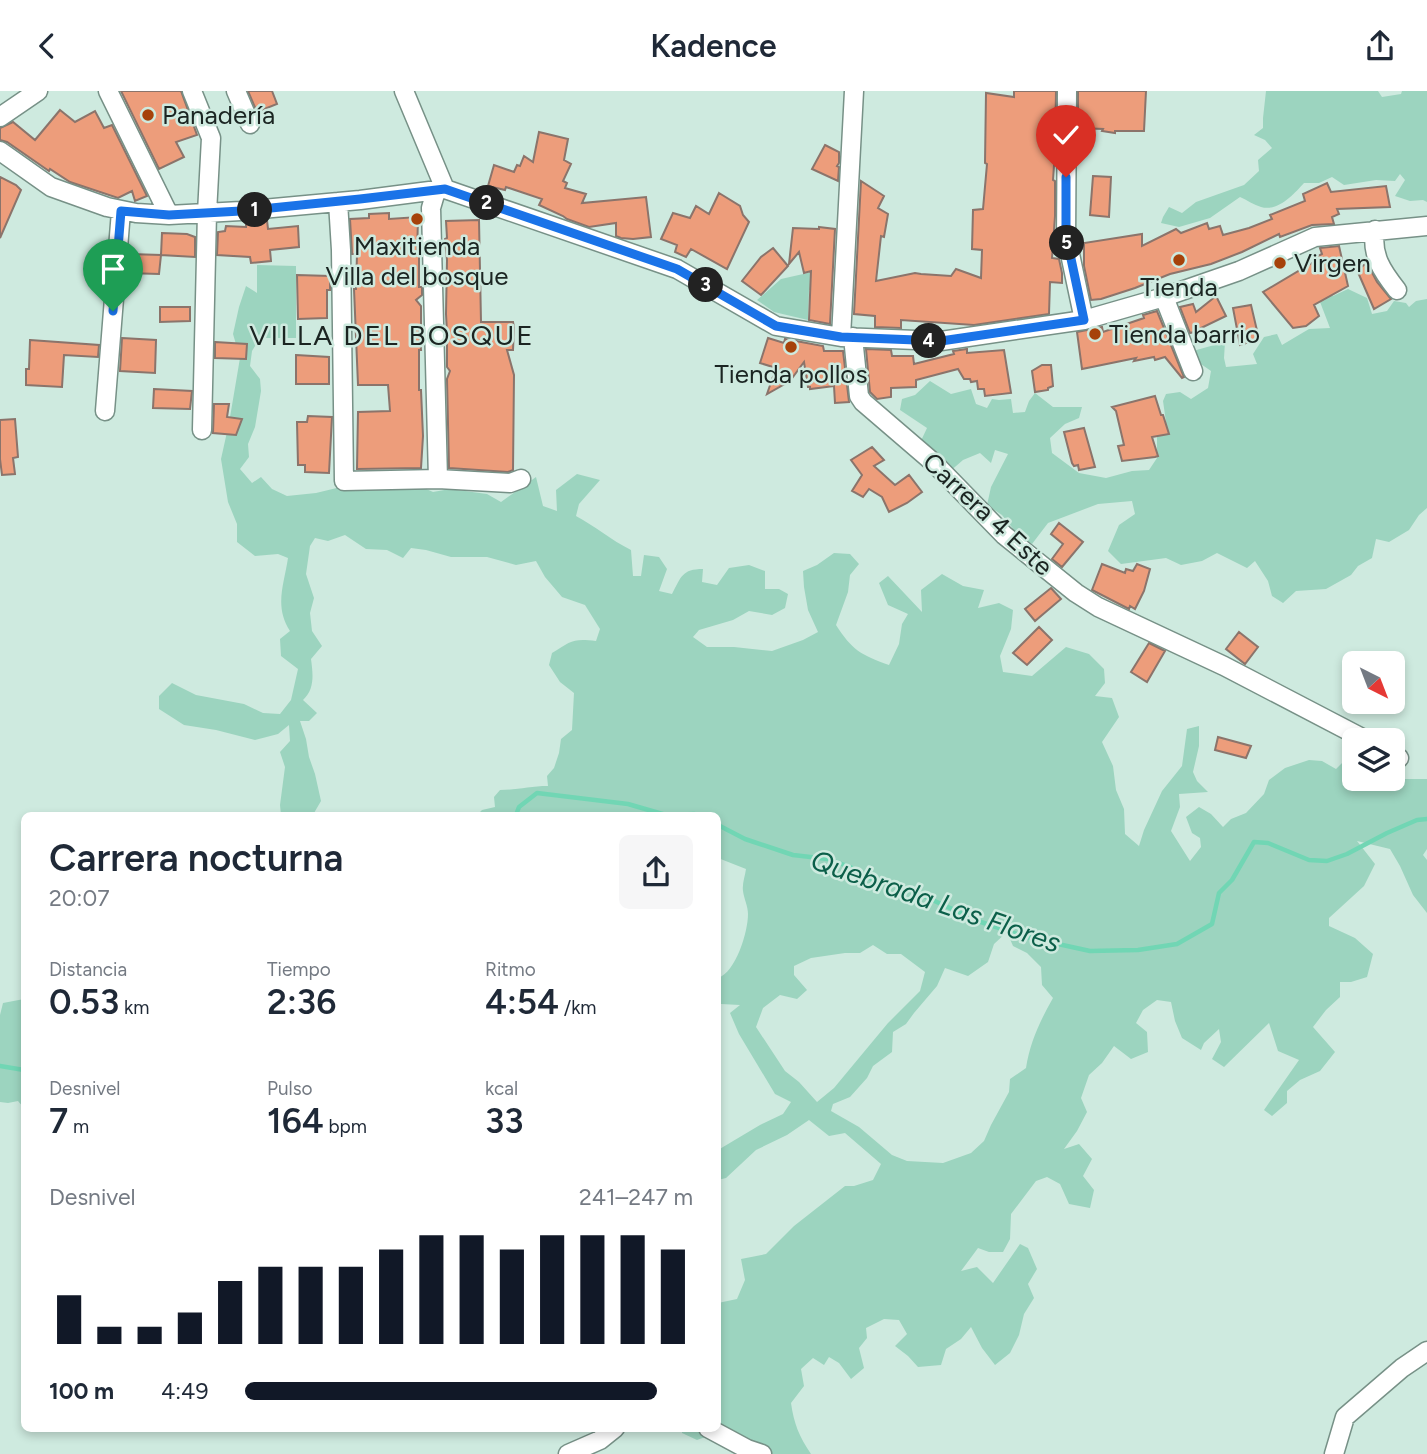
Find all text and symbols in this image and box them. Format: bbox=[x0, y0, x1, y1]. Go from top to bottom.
icon: back bbox=[28, 27, 66, 65]
text: Kadence bbox=[650, 27, 777, 65]
icon: share bbox=[1361, 27, 1399, 65]
place label: Panadería bbox=[162, 99, 275, 131]
pin bbox=[1036, 105, 1096, 177]
marker: Panadería bbox=[140, 107, 156, 123]
icon: check bbox=[1047, 116, 1085, 154]
pin: 2 bbox=[470, 185, 504, 221]
text: 2 bbox=[481, 191, 492, 214]
pin: 1 bbox=[238, 193, 272, 227]
text: 1 bbox=[250, 198, 259, 221]
marker: Maxitienda Villa del bosque bbox=[409, 211, 425, 227]
pin: 5 bbox=[1050, 225, 1084, 261]
place label: Maxitienda Villa del bosque bbox=[326, 230, 508, 292]
text: 5 bbox=[1061, 231, 1072, 254]
pin bbox=[83, 239, 143, 311]
place label: Virgen bbox=[1294, 247, 1371, 279]
icon: arrive bbox=[94, 250, 132, 288]
marker: Tienda bbox=[1171, 252, 1187, 268]
marker: Virgen bbox=[1272, 255, 1288, 271]
pin: 3 bbox=[688, 267, 724, 303]
place label: Tienda bbox=[1140, 271, 1218, 303]
text: 3 bbox=[700, 273, 711, 296]
district label: VILLA DEL BOSQUE bbox=[249, 318, 535, 352]
place label: Tienda barrio bbox=[1109, 318, 1260, 350]
pin: 4 bbox=[912, 323, 946, 359]
marker: Tienda barrio bbox=[1087, 326, 1103, 342]
text: 4 bbox=[922, 329, 935, 352]
marker: Tienda pollos bbox=[783, 339, 799, 355]
place label: Tienda pollos bbox=[714, 358, 868, 390]
street label: Carrera 4 Este bbox=[916, 446, 1060, 582]
north arrow bbox=[1342, 651, 1405, 714]
map controls bbox=[1342, 651, 1405, 791]
button: layers bbox=[1342, 728, 1405, 791]
text: Carrera nocturna bbox=[49, 835, 343, 881]
button: share bbox=[619, 835, 693, 909]
water label: Quebrada Las Flores bbox=[807, 842, 1065, 960]
text: 20:07 bbox=[49, 884, 110, 912]
text: Distancia bbox=[49, 958, 127, 981]
text: Tiempo bbox=[267, 958, 331, 981]
text: Ritmo bbox=[485, 958, 536, 981]
text: 0.53 bbox=[49, 981, 119, 1023]
text: 2:36 bbox=[267, 981, 336, 1023]
text: 4:54 bbox=[485, 981, 559, 1023]
text: km bbox=[119, 996, 149, 1019]
text: /km bbox=[559, 996, 597, 1019]
text: Desnivel bbox=[49, 1077, 121, 1100]
text: Pulso bbox=[267, 1077, 313, 1100]
text: kcal bbox=[485, 1077, 518, 1100]
text: 7 bbox=[49, 1100, 68, 1142]
text: 164 bbox=[267, 1100, 324, 1142]
text: 33 bbox=[485, 1100, 524, 1142]
text: m bbox=[68, 1115, 89, 1138]
text: bpm bbox=[324, 1115, 367, 1138]
text: Desnivel bbox=[49, 1183, 136, 1211]
text: 241–247 m bbox=[579, 1183, 693, 1211]
text: 100 m bbox=[49, 1377, 114, 1405]
text: 4:49 bbox=[161, 1377, 208, 1405]

